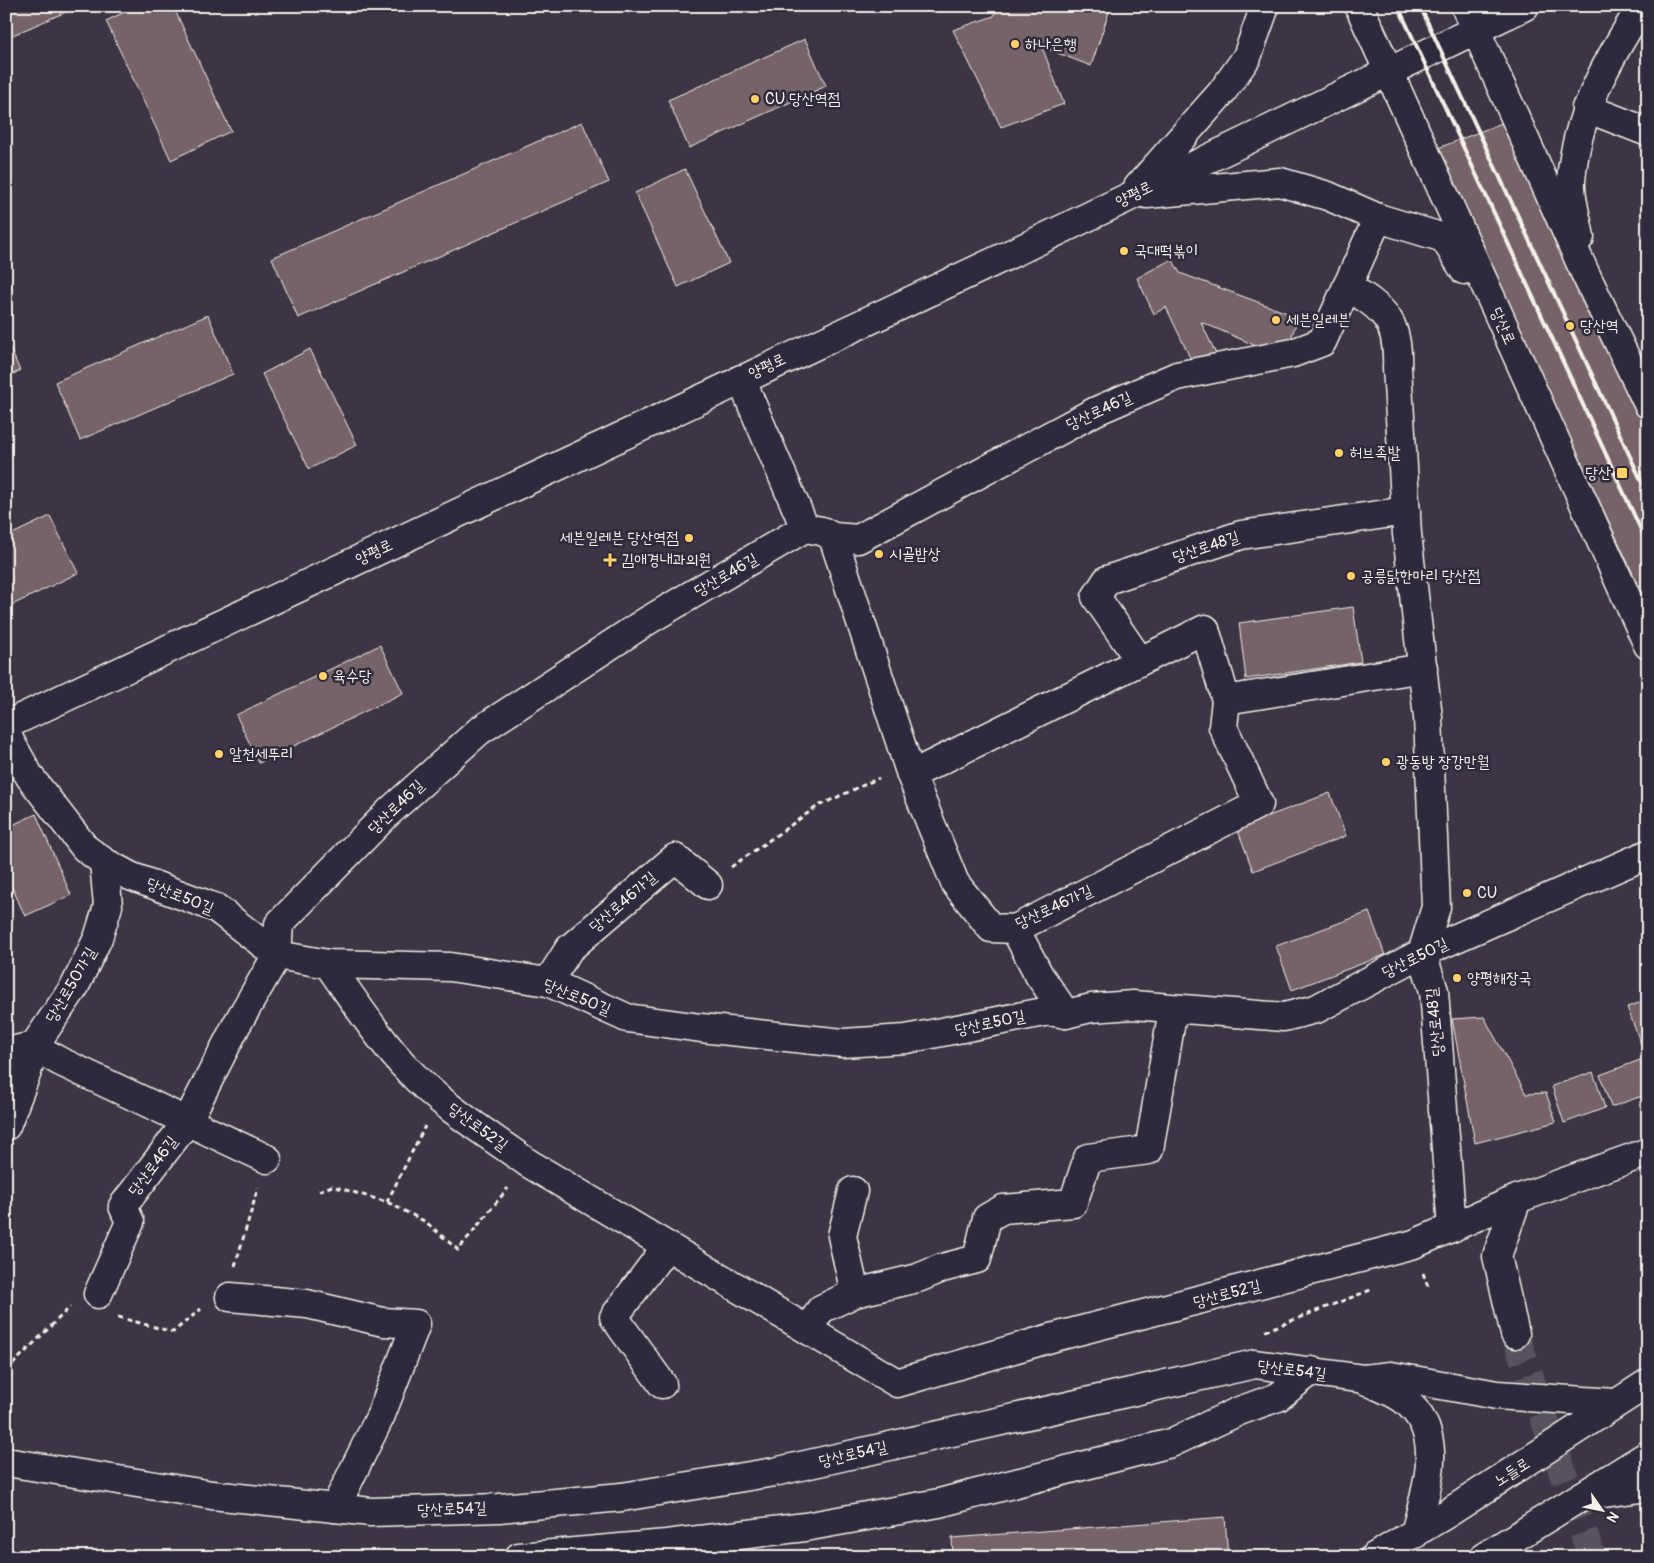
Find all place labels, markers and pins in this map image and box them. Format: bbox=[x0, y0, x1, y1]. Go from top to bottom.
place label: 하나은행 bbox=[1025, 34, 1077, 54]
marker: 하나은행 bbox=[1009, 38, 1021, 50]
place label: CU 당산역점 bbox=[765, 89, 841, 109]
marker: CU 당산역점 bbox=[749, 93, 761, 105]
place label: 국대떡볶이 bbox=[1134, 241, 1198, 261]
marker: 국대떡볶이 bbox=[1118, 245, 1130, 257]
place label: 세븐일레븐 bbox=[1286, 310, 1350, 330]
marker: 세븐일레븐 bbox=[1270, 314, 1282, 326]
place label: 당산역 bbox=[1580, 316, 1619, 336]
marker: 당산역 bbox=[1564, 320, 1576, 332]
place label: 허브족발 bbox=[1349, 443, 1401, 463]
marker: 허브족발 bbox=[1333, 447, 1345, 459]
place label: 당산 bbox=[1585, 463, 1611, 483]
marker: 당산 bbox=[1615, 466, 1629, 480]
place label: 세븐일레븐 당산역점 bbox=[560, 528, 679, 548]
marker: 세븐일레븐 당산역점 bbox=[683, 532, 695, 544]
place label: 시골밥상 bbox=[889, 544, 941, 564]
marker: 시골밥상 bbox=[873, 548, 885, 560]
place label: 김애경내과의원 bbox=[621, 550, 711, 570]
marker: 김애경내과의원 bbox=[603, 553, 617, 567]
place label: 공릉닭한마리 당산점 bbox=[1361, 566, 1480, 586]
marker: 공릉닭한마리 당산점 bbox=[1345, 570, 1357, 582]
place label: 육수당 bbox=[333, 666, 372, 686]
marker: 육수당 bbox=[317, 670, 329, 682]
place label: 알천세뚜리 bbox=[229, 744, 293, 764]
marker: 알천세뚜리 bbox=[213, 748, 225, 760]
place label: 광동방 장강만월 bbox=[1396, 752, 1490, 772]
marker: 광동방 장강만월 bbox=[1380, 756, 1392, 768]
place label: CU bbox=[1477, 883, 1497, 903]
marker: CU bbox=[1461, 887, 1473, 899]
place label: 양평해장국 bbox=[1467, 968, 1532, 988]
marker: 양평해장국 bbox=[1451, 972, 1463, 984]

